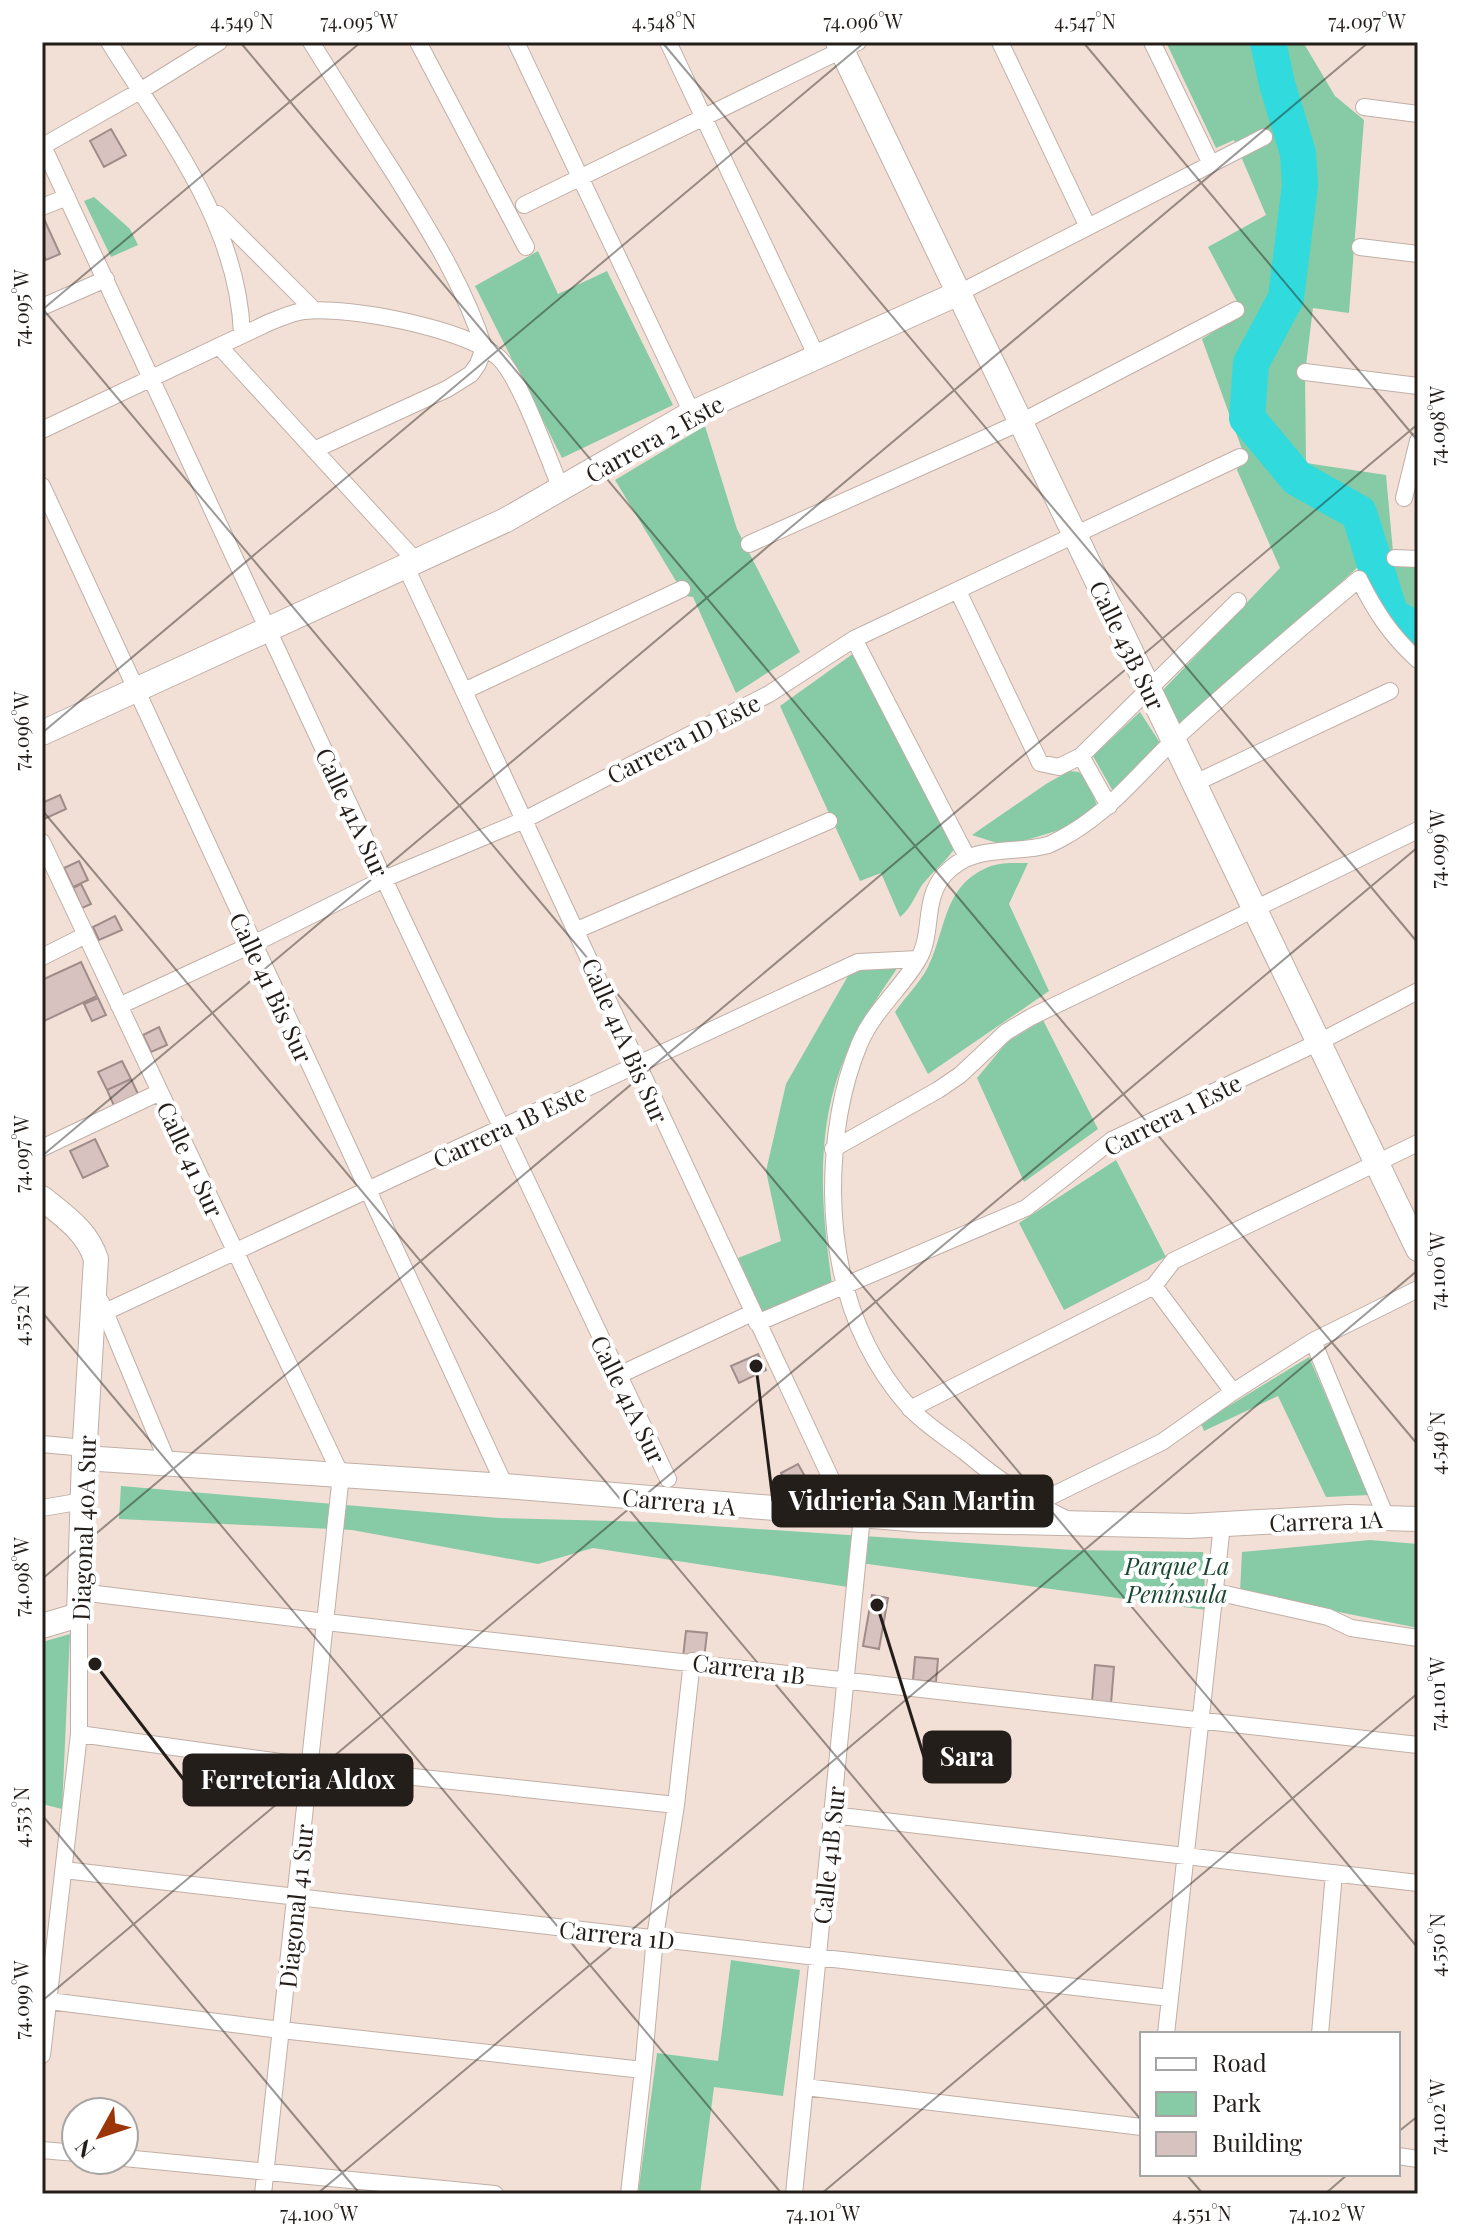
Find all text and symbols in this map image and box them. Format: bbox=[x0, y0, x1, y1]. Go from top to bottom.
text: 4.549°N bbox=[210, 7, 274, 34]
text: 74.095°W bbox=[320, 7, 399, 34]
text: 4.548°N bbox=[632, 7, 696, 34]
text: 74.096°W bbox=[823, 7, 904, 34]
text: 4.547°N bbox=[1054, 7, 1116, 34]
text: 74.097°W bbox=[1328, 7, 1407, 34]
text: 74.095°W bbox=[7, 268, 34, 347]
text: 74.098°W bbox=[1423, 385, 1450, 466]
street label: Carrera 2 Este bbox=[579, 387, 729, 489]
street label: Calle 43B Sur bbox=[1083, 575, 1173, 715]
street label: Carrera 1D Este bbox=[601, 686, 765, 790]
text: 74.096°W bbox=[7, 690, 34, 771]
street label: Calle 41A Sur bbox=[309, 742, 397, 882]
text: 74.099°W bbox=[1423, 809, 1450, 888]
street label: Calle 41 Bis Sur bbox=[223, 907, 321, 1068]
street label: Calle 41A Bis Sur bbox=[575, 952, 677, 1128]
street label: Carrera 1 Este bbox=[1098, 1066, 1246, 1162]
street label: Carrera 1B Este bbox=[427, 1076, 591, 1174]
street label: Calle 41 Sur bbox=[150, 1096, 232, 1222]
text: 74.097°W bbox=[7, 1114, 34, 1193]
text: 74.100°W bbox=[1423, 1231, 1450, 1310]
text: 4.552°N bbox=[7, 1284, 34, 1346]
street label: Calle 41A Sur bbox=[584, 1330, 674, 1469]
text: 4.549°N bbox=[1423, 1411, 1450, 1475]
street label: Diagonal 40A Sur bbox=[64, 1434, 102, 1621]
callout: Vidrieria San Martin bbox=[773, 1476, 1052, 1526]
street label: Carrera 1A bbox=[621, 1480, 738, 1522]
text: Vidrieria San Martin bbox=[788, 1482, 1035, 1517]
street label: Carrera 1A bbox=[1269, 1502, 1384, 1538]
text: 74.098°W bbox=[7, 1536, 34, 1617]
park label: Parque La Península bbox=[1124, 1549, 1229, 1609]
street label: Carrera 1B bbox=[691, 1645, 807, 1691]
text: 74.101°W bbox=[1423, 1656, 1450, 1731]
callout: Sara bbox=[924, 1732, 1010, 1782]
text: Sara bbox=[940, 1738, 995, 1773]
callout: Ferreteria Aldox bbox=[184, 1755, 412, 1805]
text: Ferreteria Aldox bbox=[201, 1761, 395, 1796]
street label: Calle 41B Sur bbox=[805, 1784, 851, 1926]
text: 4.553°N bbox=[7, 1787, 34, 1847]
street label: Diagonal 41 Sur bbox=[270, 1822, 320, 1990]
street label: Carrera 1D bbox=[558, 1912, 676, 1956]
text: 4.550°N bbox=[1423, 1913, 1450, 1977]
text: 74.099°W bbox=[7, 1960, 34, 2039]
legend bbox=[1140, 2032, 1400, 2176]
text: Road bbox=[1212, 2046, 1267, 2078]
text: 74.102°W bbox=[1423, 2078, 1450, 2155]
text: Park bbox=[1212, 2086, 1262, 2118]
north arrow bbox=[60, 2096, 140, 2176]
text: Building bbox=[1212, 2126, 1303, 2158]
text: N bbox=[67, 2134, 101, 2165]
text: 74.100°W bbox=[280, 2199, 359, 2226]
text: 74.101°W bbox=[786, 2199, 861, 2226]
text: 4.551°N bbox=[1172, 2199, 1232, 2226]
text: 74.102°W bbox=[1289, 2199, 1366, 2226]

